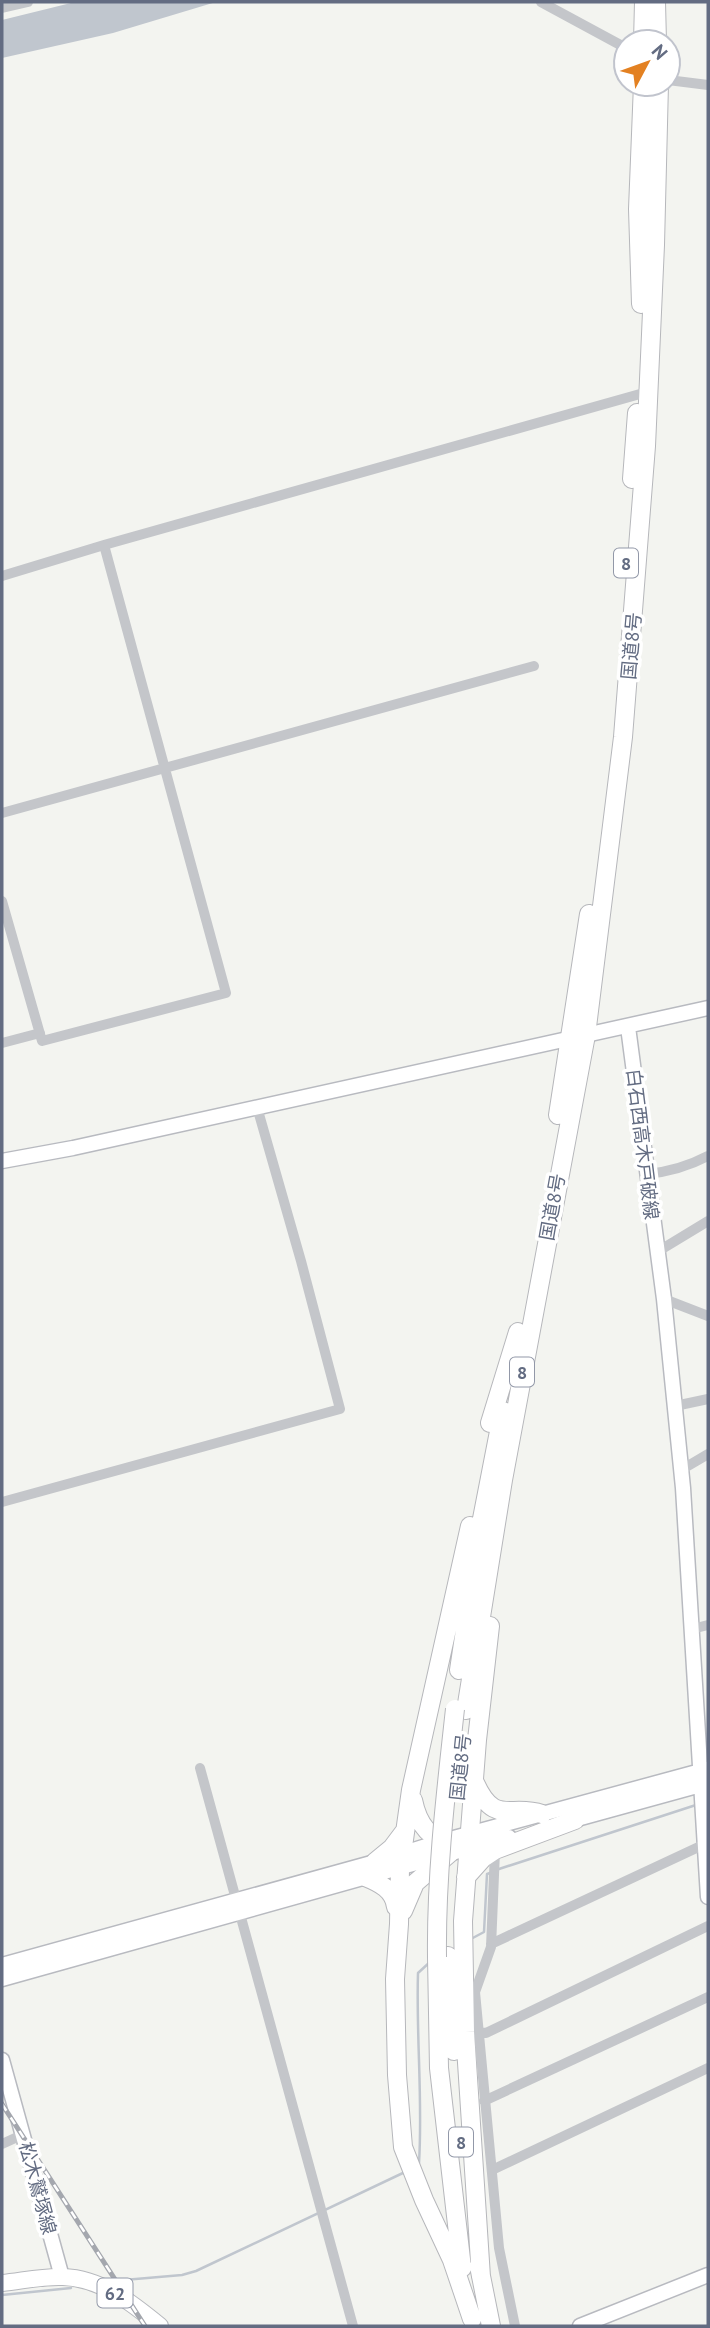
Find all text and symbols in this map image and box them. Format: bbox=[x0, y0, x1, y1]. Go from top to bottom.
north arrow bbox=[612, 28, 682, 98]
text: N bbox=[647, 39, 673, 64]
road number: 8 bbox=[614, 548, 638, 578]
street label: 国道8号 bbox=[616, 611, 646, 681]
street label: 白石西高木戸破線 bbox=[622, 1067, 664, 1221]
street label: 国道8号 bbox=[534, 1172, 570, 1242]
road number: 8 bbox=[510, 1358, 534, 1386]
street label: 国道8号 bbox=[445, 1732, 475, 1802]
road number: 8 bbox=[449, 2128, 473, 2156]
street label: 松木鷲塚線 bbox=[14, 2139, 62, 2237]
road number: 62 bbox=[97, 2278, 132, 2308]

